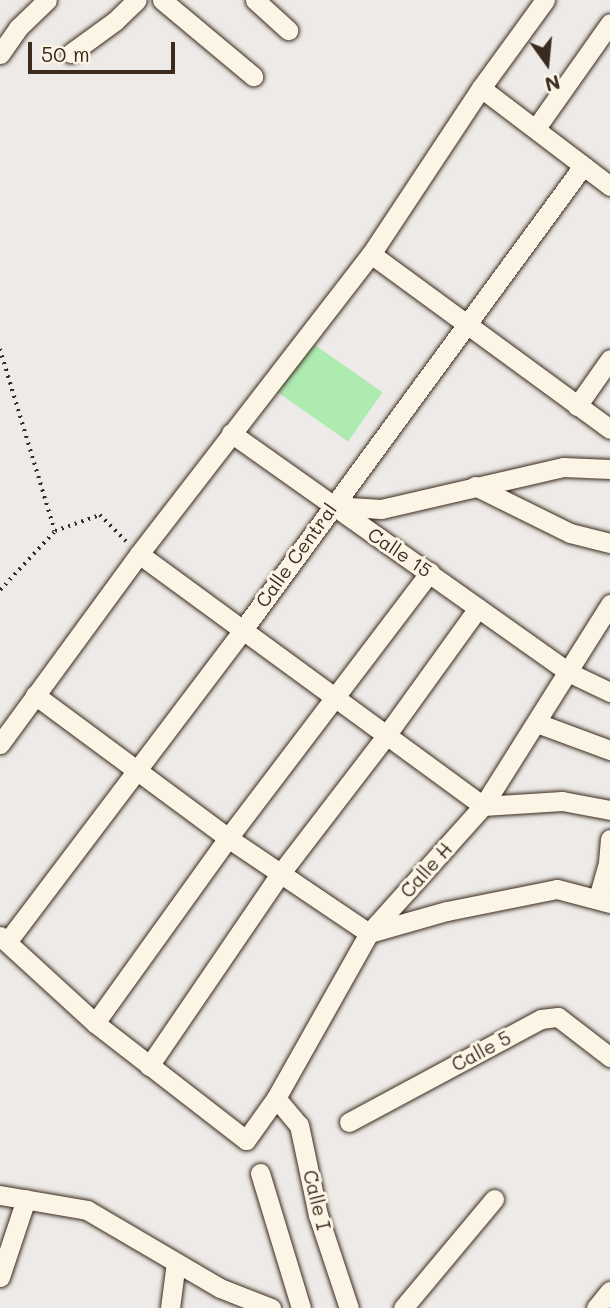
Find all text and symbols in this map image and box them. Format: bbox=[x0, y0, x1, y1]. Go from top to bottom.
scale bar bbox=[32, 28, 178, 72]
north arrow bbox=[512, 28, 582, 98]
text: 50 m bbox=[41, 40, 90, 67]
text: N bbox=[542, 70, 563, 98]
street label: Calle Central bbox=[251, 498, 341, 612]
street label: Calle 15 bbox=[364, 522, 436, 582]
street label: Calle H bbox=[395, 838, 457, 902]
street label: Calle 5 bbox=[447, 1026, 515, 1076]
street label: Calle I bbox=[299, 1168, 335, 1232]

